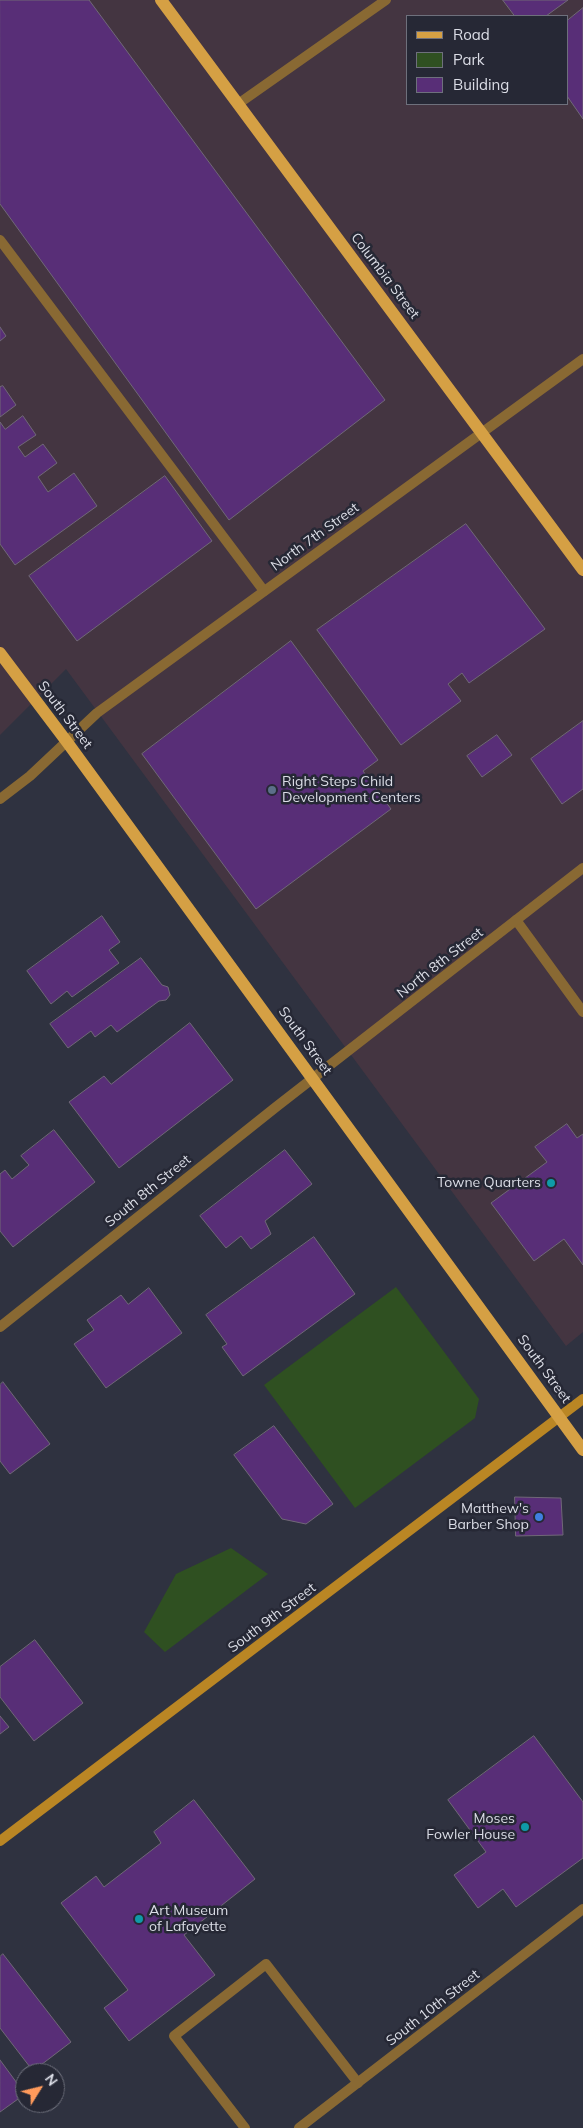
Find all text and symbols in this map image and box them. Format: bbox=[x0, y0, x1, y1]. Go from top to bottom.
legend bbox=[406, 15, 568, 105]
text: Road bbox=[453, 25, 490, 44]
text: Park bbox=[453, 50, 485, 69]
text: Building bbox=[453, 75, 509, 94]
street label: Columbia Street bbox=[347, 230, 423, 322]
street label: North 7th Street bbox=[268, 499, 362, 575]
street label: South Street bbox=[34, 678, 96, 752]
place label: Right Steps Child Development Centers bbox=[282, 774, 421, 806]
marker: Right Steps Child Development Centers bbox=[266, 784, 278, 796]
street label: North 8th Street bbox=[394, 924, 486, 1002]
street label: South Street bbox=[275, 1004, 335, 1078]
street label: South 8th Street bbox=[102, 1151, 194, 1231]
place label: Towne Quarters bbox=[437, 1175, 541, 1191]
marker: Towne Quarters bbox=[545, 1177, 557, 1189]
street label: South Street bbox=[514, 1332, 574, 1406]
place label: Matthew's Barber Shop bbox=[448, 1501, 529, 1534]
marker: Matthew's Barber Shop bbox=[533, 1511, 545, 1523]
street label: South 9th Street bbox=[225, 1580, 319, 1656]
place label: Moses Fowler House bbox=[426, 1811, 515, 1844]
marker: Moses Fowler House bbox=[519, 1821, 531, 1833]
place label: Art Museum of Lafayette bbox=[149, 1903, 228, 1935]
marker: Art Museum of Lafayette bbox=[133, 1913, 145, 1925]
street label: South 10th Street bbox=[383, 1966, 483, 2050]
north arrow bbox=[15, 2063, 65, 2113]
text: N bbox=[41, 2070, 62, 2089]

